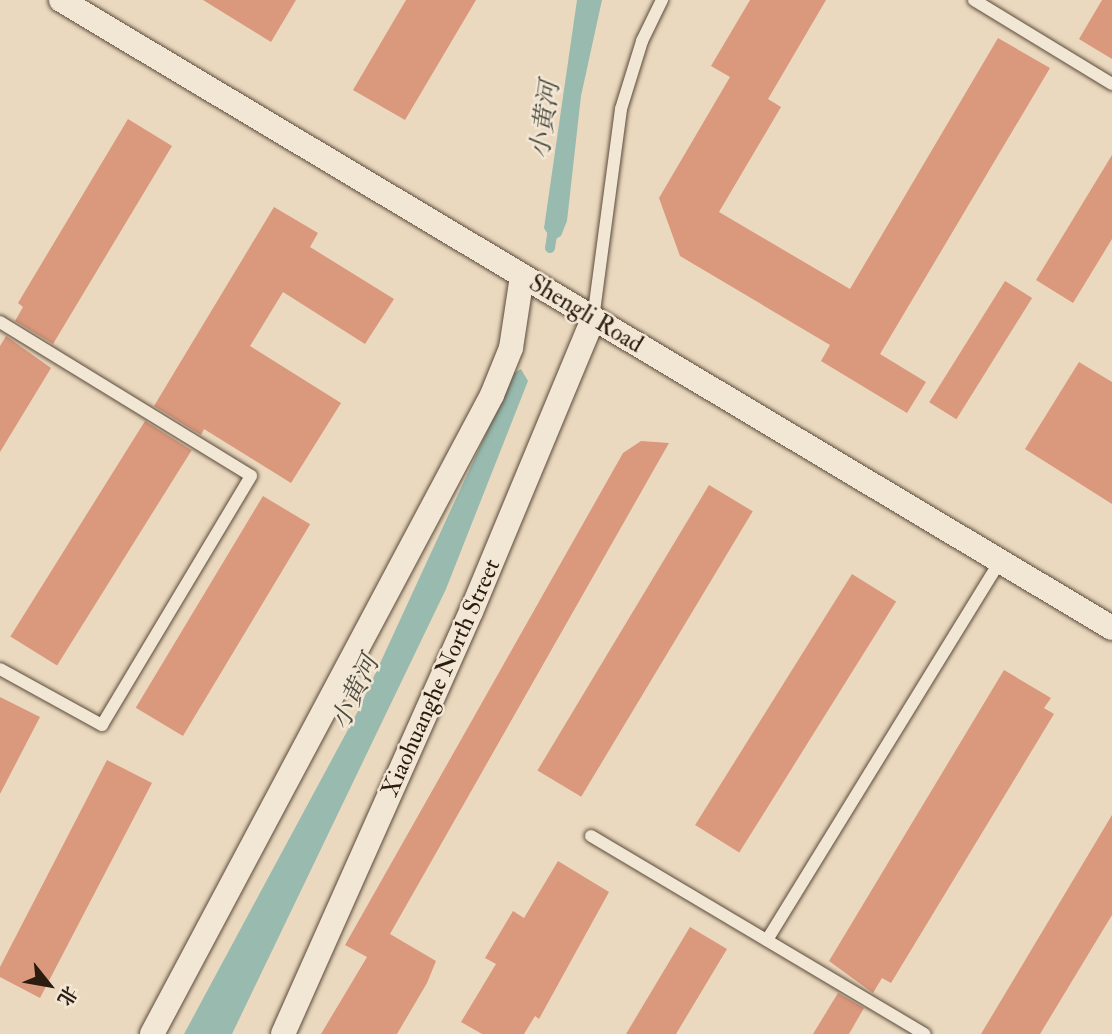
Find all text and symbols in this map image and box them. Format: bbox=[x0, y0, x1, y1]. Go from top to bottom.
water label: 小黄河 bbox=[525, 79, 567, 161]
street label: Shengli Road bbox=[524, 269, 648, 359]
street label: Xiaohuanghe North Street bbox=[375, 555, 507, 801]
water label: 小黄河 bbox=[325, 651, 387, 735]
north arrow bbox=[14, 950, 84, 1020]
text: 北 bbox=[52, 981, 82, 1010]

